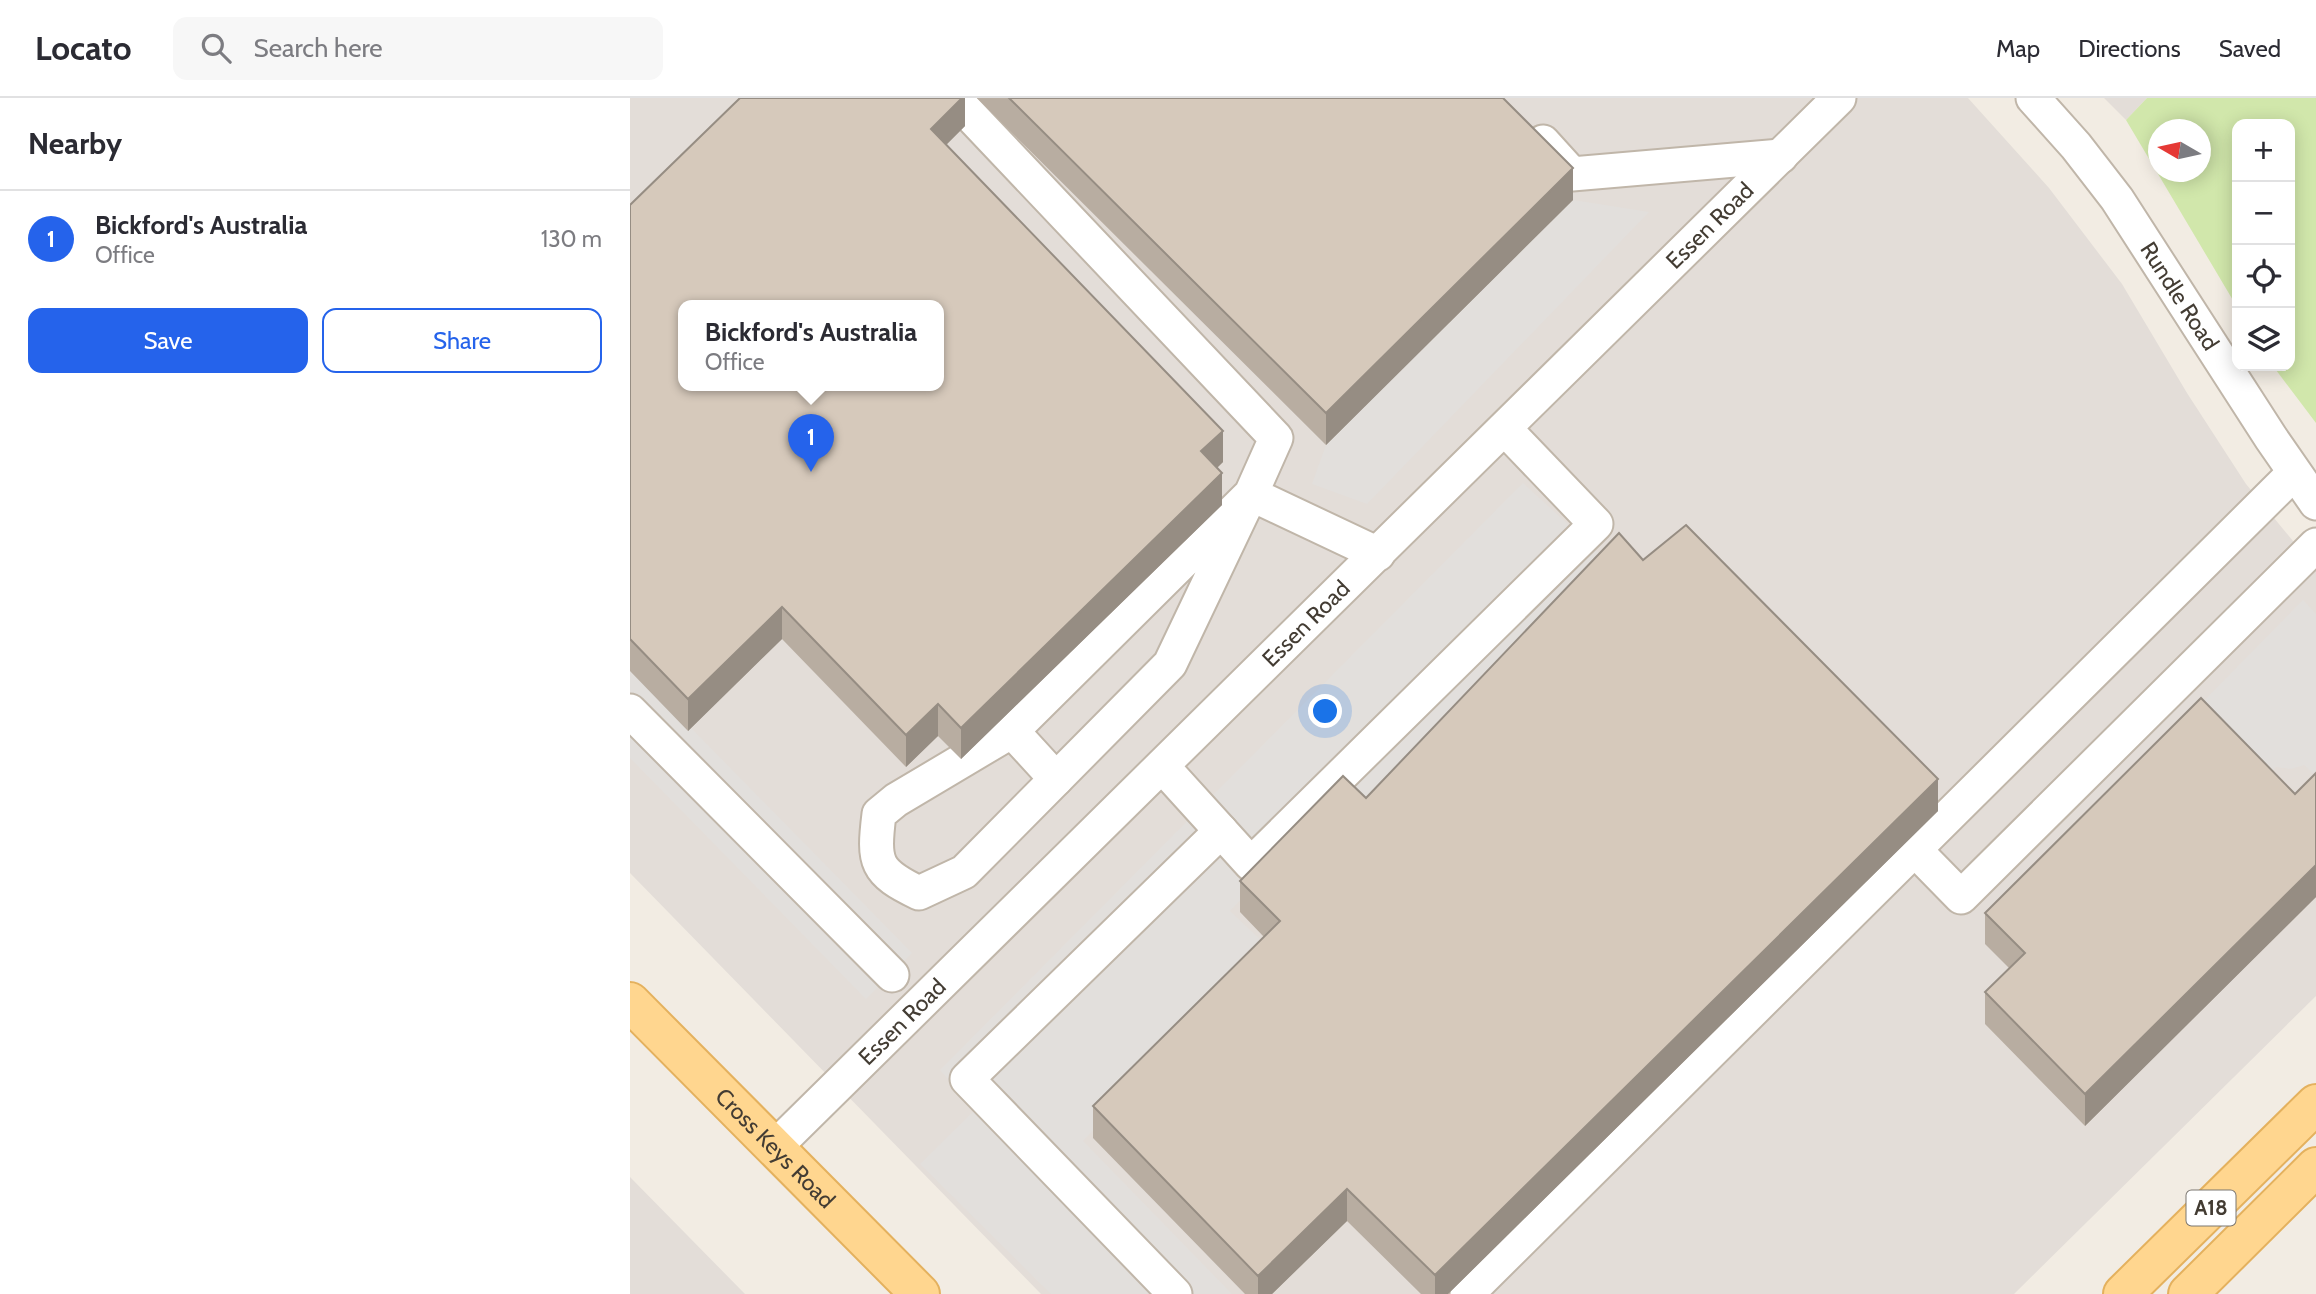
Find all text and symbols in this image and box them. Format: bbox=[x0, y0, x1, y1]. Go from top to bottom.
search box bbox=[173, 17, 663, 80]
text: Locato bbox=[35, 28, 131, 68]
icon: search bbox=[197, 29, 235, 67]
text: Search here bbox=[253, 32, 383, 64]
text: Map bbox=[1996, 34, 2040, 63]
text: Directions bbox=[2078, 34, 2181, 63]
text: Saved bbox=[2219, 34, 2281, 63]
north arrow bbox=[2148, 119, 2211, 182]
map controls bbox=[2232, 119, 2295, 371]
button: + bbox=[2232, 119, 2295, 182]
text: Nearby bbox=[28, 125, 122, 162]
street label: Essen Road bbox=[1660, 176, 1759, 275]
button: − bbox=[2232, 182, 2295, 245]
text: Bickford's Australia bbox=[95, 209, 307, 241]
text: 1 bbox=[47, 225, 55, 253]
text: 130 m bbox=[541, 225, 602, 253]
street label: Rundle Road bbox=[2134, 237, 2225, 356]
text: Office bbox=[95, 241, 155, 269]
button: locate bbox=[2232, 245, 2295, 308]
popup bbox=[678, 300, 944, 391]
button: Save bbox=[28, 308, 308, 373]
button: Share bbox=[322, 308, 602, 373]
button: layers bbox=[2232, 308, 2295, 371]
text: Bickford's Australia bbox=[705, 316, 917, 348]
text: Office bbox=[705, 348, 765, 376]
pin: 1 bbox=[788, 414, 834, 472]
street label: Essen Road bbox=[1256, 574, 1355, 673]
your location bbox=[1308, 694, 1342, 728]
street label: Essen Road bbox=[853, 973, 952, 1071]
street label: Cross Keys Road bbox=[710, 1082, 841, 1214]
road number: A18 bbox=[2186, 1190, 2236, 1226]

